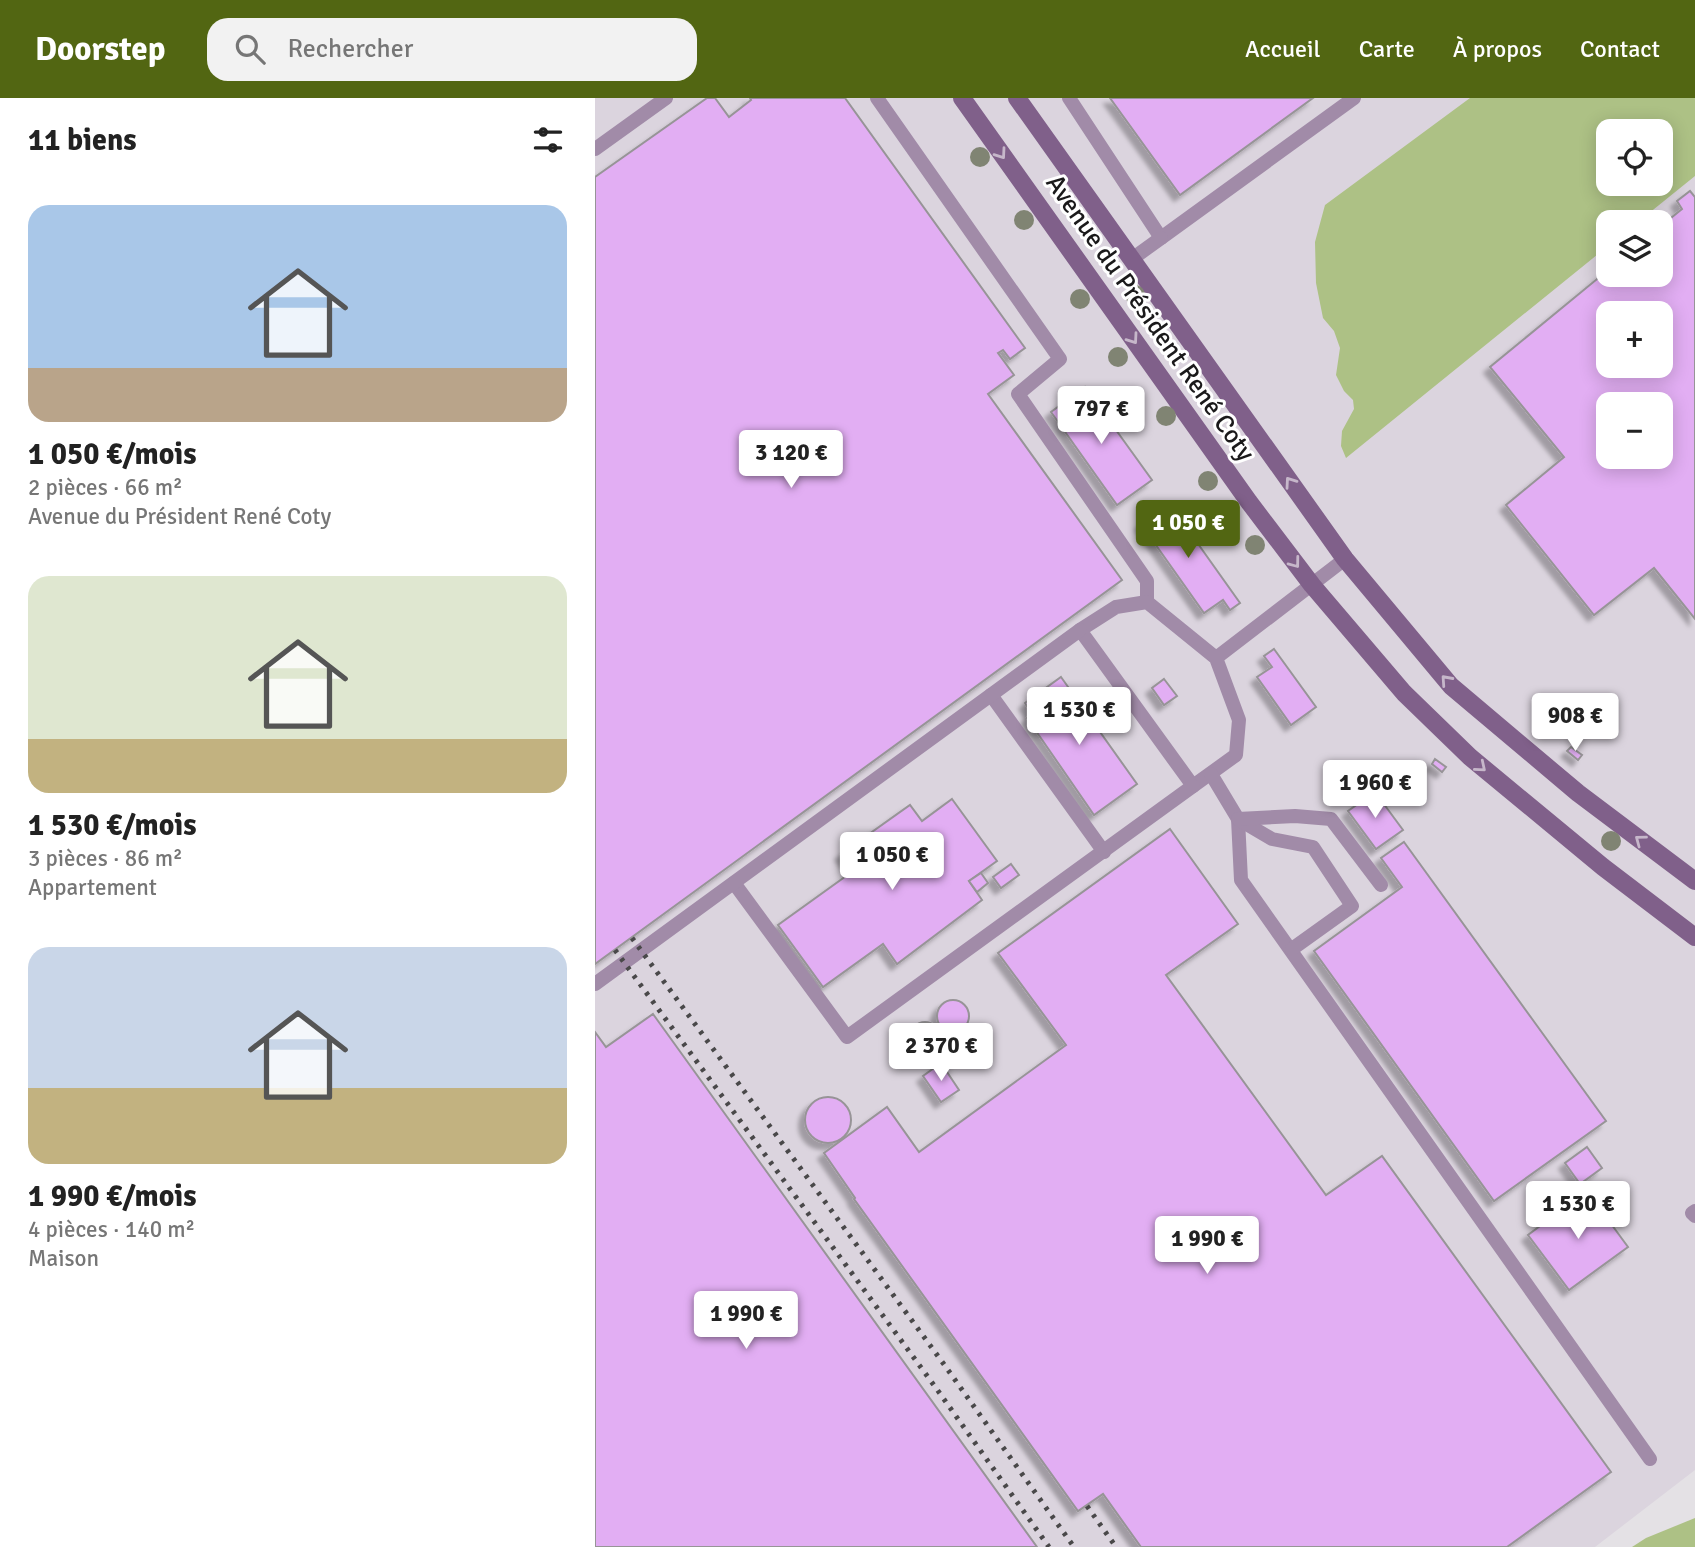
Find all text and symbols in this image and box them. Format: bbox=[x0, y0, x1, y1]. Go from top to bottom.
search box bbox=[207, 18, 697, 81]
text: Doorstep bbox=[35, 29, 165, 70]
icon: search bbox=[231, 30, 269, 68]
text: Rechercher bbox=[287, 33, 413, 65]
text: Accueil bbox=[1245, 34, 1321, 64]
text: Carte bbox=[1359, 34, 1415, 64]
text: À propos bbox=[1453, 34, 1542, 64]
text: Contact bbox=[1580, 34, 1660, 64]
map controls bbox=[1596, 119, 1673, 469]
button: locate bbox=[1596, 119, 1673, 196]
icon: filters bbox=[529, 121, 567, 159]
text: 11 biens bbox=[28, 122, 137, 159]
one-way arrow bbox=[993, 146, 1005, 159]
street label: Avenue du Président René Coty bbox=[1039, 168, 1261, 468]
button: layers bbox=[1596, 210, 1673, 287]
icon: home bbox=[235, 250, 361, 376]
button: + bbox=[1596, 301, 1673, 378]
one-way arrow bbox=[1125, 331, 1137, 344]
pin: 797 € bbox=[1052, 386, 1150, 446]
button: − bbox=[1596, 392, 1673, 469]
text: 797 € bbox=[1074, 394, 1128, 423]
pin: 3 120 € bbox=[726, 430, 856, 490]
text: 1 050 €/mois bbox=[28, 436, 197, 473]
text: 3 120 € bbox=[755, 438, 827, 467]
text: 2 pièces · 66 m² bbox=[28, 473, 183, 502]
one-way arrow bbox=[1286, 477, 1298, 490]
pin: 1 050 € bbox=[1123, 500, 1253, 560]
text: Avenue du Président René Coty bbox=[28, 502, 331, 531]
text: 1 050 € bbox=[1152, 508, 1224, 537]
one-way arrow bbox=[1287, 555, 1299, 568]
icon: home bbox=[235, 621, 361, 747]
one-way arrow bbox=[1442, 675, 1454, 688]
pin: 1 530 € bbox=[1014, 688, 1144, 747]
pin: 908 € bbox=[1526, 694, 1624, 753]
text: 1 530 € bbox=[1043, 695, 1115, 724]
text: 908 € bbox=[1548, 701, 1602, 730]
one-way arrow bbox=[1473, 759, 1486, 771]
pin: 1 960 € bbox=[1310, 760, 1440, 820]
text: 1 960 € bbox=[1339, 768, 1411, 797]
text: 1 530 €/mois bbox=[28, 807, 197, 844]
pin: 1 050 € bbox=[827, 832, 957, 892]
one-way arrow bbox=[1635, 836, 1648, 848]
text: 1 050 € bbox=[856, 840, 928, 869]
text: 3 pièces · 86 m² bbox=[28, 844, 183, 873]
text: Appartement bbox=[28, 873, 157, 902]
icon: home bbox=[235, 992, 361, 1118]
pin: 2 370 € bbox=[876, 1024, 1006, 1083]
text: 2 370 € bbox=[905, 1031, 977, 1060]
text: 1 990 €/mois bbox=[28, 1178, 197, 1215]
pin: 1 530 € bbox=[1513, 1182, 1643, 1241]
text: 1 530 € bbox=[1542, 1189, 1614, 1218]
text: 4 pièces · 140 m² bbox=[28, 1215, 195, 1244]
pin: 1 990 € bbox=[1142, 1216, 1272, 1276]
text: 1 990 € bbox=[1171, 1224, 1243, 1253]
text: Maison bbox=[28, 1244, 99, 1273]
pin: 1 990 € bbox=[681, 1292, 811, 1351]
text: 1 990 € bbox=[710, 1299, 782, 1328]

